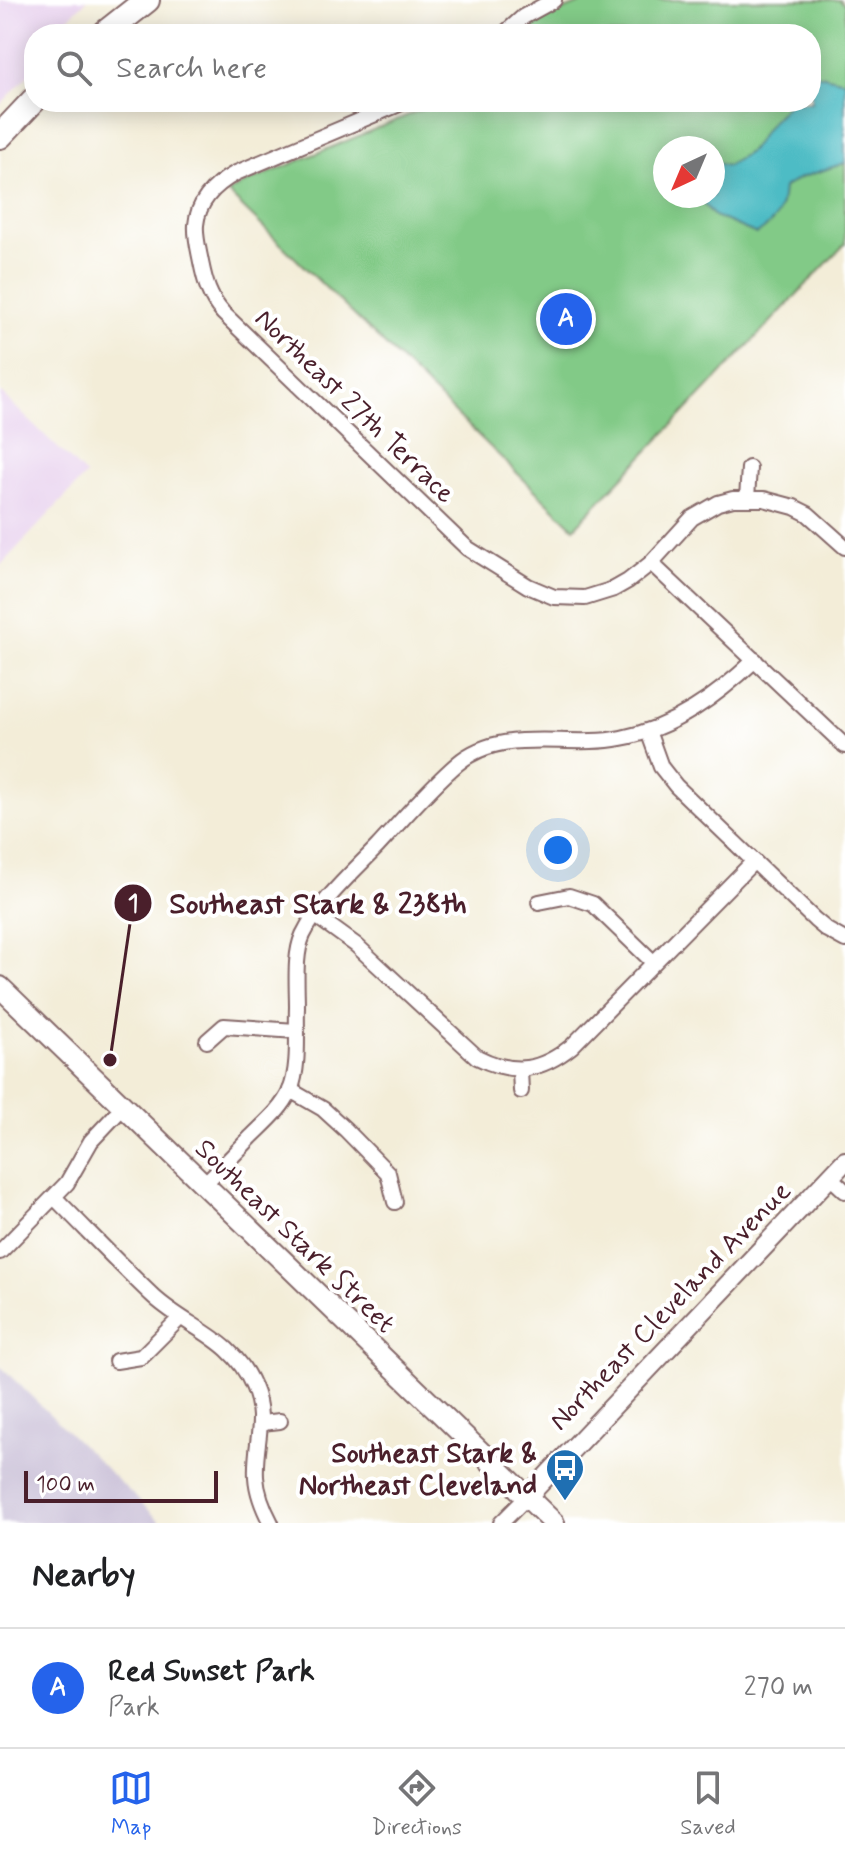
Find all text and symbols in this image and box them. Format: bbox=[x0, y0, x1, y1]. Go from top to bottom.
search box bbox=[24, 24, 821, 112]
icon: search bbox=[52, 46, 96, 90]
text: Search here bbox=[116, 49, 267, 88]
north arrow bbox=[653, 136, 725, 208]
pin: A bbox=[540, 289, 592, 349]
street label: Northeast 27th Terrace bbox=[246, 301, 463, 512]
your location bbox=[538, 830, 578, 870]
callout: Southeast Stark & 238th bbox=[113, 876, 483, 930]
text: Southeast Stark & 238th bbox=[169, 885, 467, 924]
text: 1 bbox=[128, 889, 138, 920]
street label: Southeast Stark Street bbox=[186, 1131, 402, 1342]
street label: Northeast Cleveland Avenue bbox=[542, 1174, 800, 1440]
place label: Southeast Stark & Northeast Cleveland bbox=[299, 1436, 537, 1505]
bus stop icon: Southeast Stark & Northeast Cleveland bbox=[544, 1447, 586, 1502]
scale bar bbox=[24, 1467, 218, 1503]
text: 100 m bbox=[36, 1471, 95, 1499]
text: Nearby bbox=[32, 1553, 136, 1598]
text: Red Sunset Park bbox=[108, 1652, 315, 1691]
text: A bbox=[49, 1671, 67, 1705]
text: 270 m bbox=[744, 1671, 813, 1705]
text: Park bbox=[108, 1691, 160, 1725]
tab: Map bbox=[109, 1766, 153, 1842]
tab: Directions bbox=[371, 1766, 462, 1842]
tab: Saved bbox=[680, 1766, 736, 1842]

